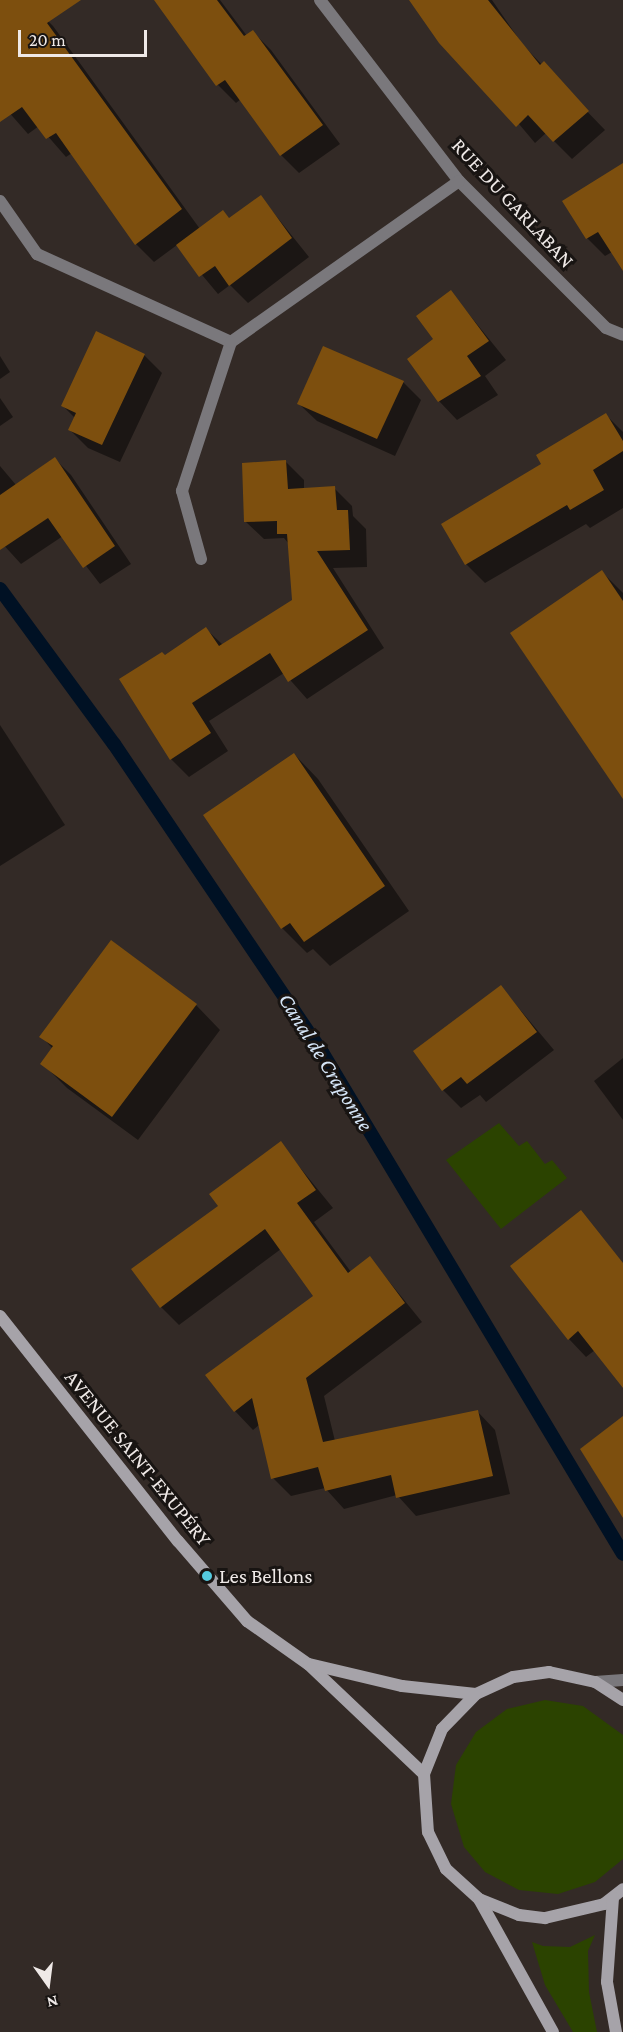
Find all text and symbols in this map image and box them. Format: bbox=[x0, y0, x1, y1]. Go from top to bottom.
scale bar bbox=[21, 18, 150, 56]
text: 20 m bbox=[29, 30, 66, 50]
street label: RUE DU GARLABAN bbox=[446, 133, 580, 273]
water label: Canal de Craponne bbox=[273, 988, 379, 1136]
street label: AVENUE SAINT-EXUPÉRY bbox=[59, 1365, 217, 1551]
place label: Les Bellons bbox=[219, 1563, 313, 1589]
marker: Les Bellons bbox=[200, 1569, 214, 1583]
north arrow bbox=[18, 1954, 78, 2014]
text: N bbox=[45, 1992, 60, 2012]

